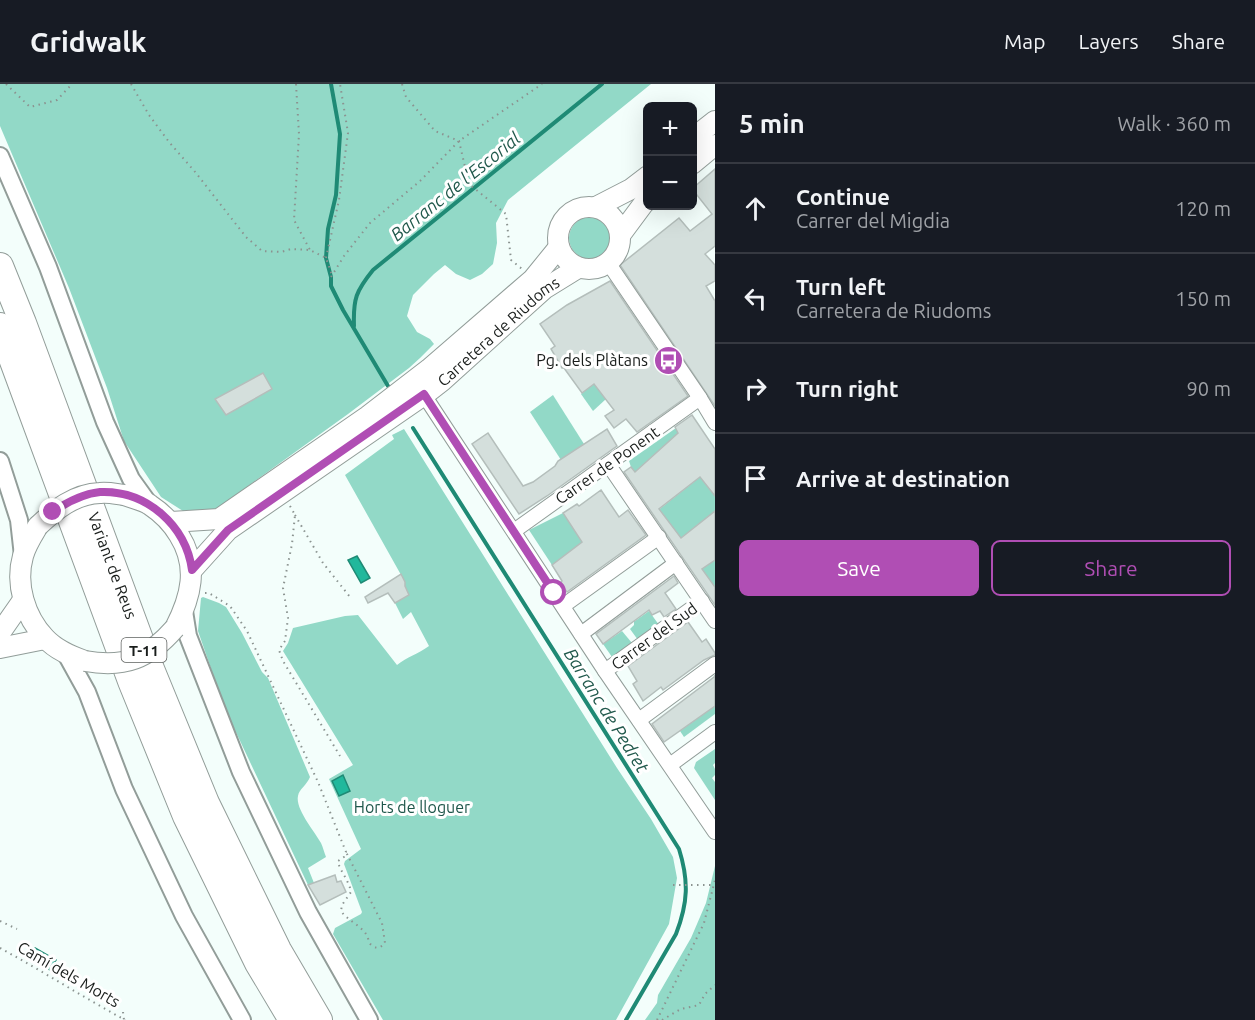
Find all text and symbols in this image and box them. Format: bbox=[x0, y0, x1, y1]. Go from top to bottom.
text: Gridwalk bbox=[30, 26, 147, 57]
text: Map bbox=[1004, 29, 1045, 53]
text: Layers bbox=[1078, 29, 1139, 53]
text: Share bbox=[1172, 29, 1225, 53]
map controls bbox=[643, 102, 697, 210]
button: + bbox=[643, 102, 697, 156]
text: 5 min bbox=[739, 109, 805, 138]
text: Walk · 360 m bbox=[1118, 112, 1231, 135]
water label: Barranc de l'Escorial bbox=[386, 128, 524, 244]
button: − bbox=[643, 156, 697, 210]
text: Continue bbox=[796, 184, 890, 209]
icon: ahead bbox=[739, 192, 772, 225]
text: 120 m bbox=[1175, 197, 1231, 220]
text: Carrer del Migdia bbox=[796, 209, 950, 232]
street label: Carretera de Riudoms bbox=[434, 273, 563, 390]
text: Turn left bbox=[796, 274, 886, 299]
icon: left bbox=[739, 282, 772, 315]
text: 150 m bbox=[1175, 287, 1231, 310]
text: Carretera de Riudoms bbox=[796, 299, 991, 322]
bus stop icon: Pg. dels Plàtans bbox=[653, 344, 685, 376]
place label: Pg. dels Plàtans bbox=[536, 351, 648, 369]
icon: right bbox=[739, 372, 772, 405]
text: Turn right bbox=[796, 376, 898, 401]
text: 90 m bbox=[1187, 377, 1231, 400]
street label: Carrer de Ponent bbox=[552, 422, 663, 508]
icon: arrive bbox=[739, 462, 772, 495]
text: Arrive at destination bbox=[796, 466, 1010, 491]
route end bbox=[39, 498, 65, 524]
street label: Variant de Reus bbox=[85, 510, 141, 621]
button: Save bbox=[739, 540, 979, 596]
button: Share bbox=[991, 540, 1231, 596]
route start bbox=[540, 579, 566, 605]
street label: Carrer del Sud bbox=[608, 599, 700, 673]
road number: T-11 bbox=[122, 638, 166, 662]
water label: Barranc de Pedret bbox=[561, 644, 654, 777]
park label: Horts de lloguer bbox=[354, 798, 470, 816]
street label: Camí dels Morts bbox=[15, 937, 123, 1011]

